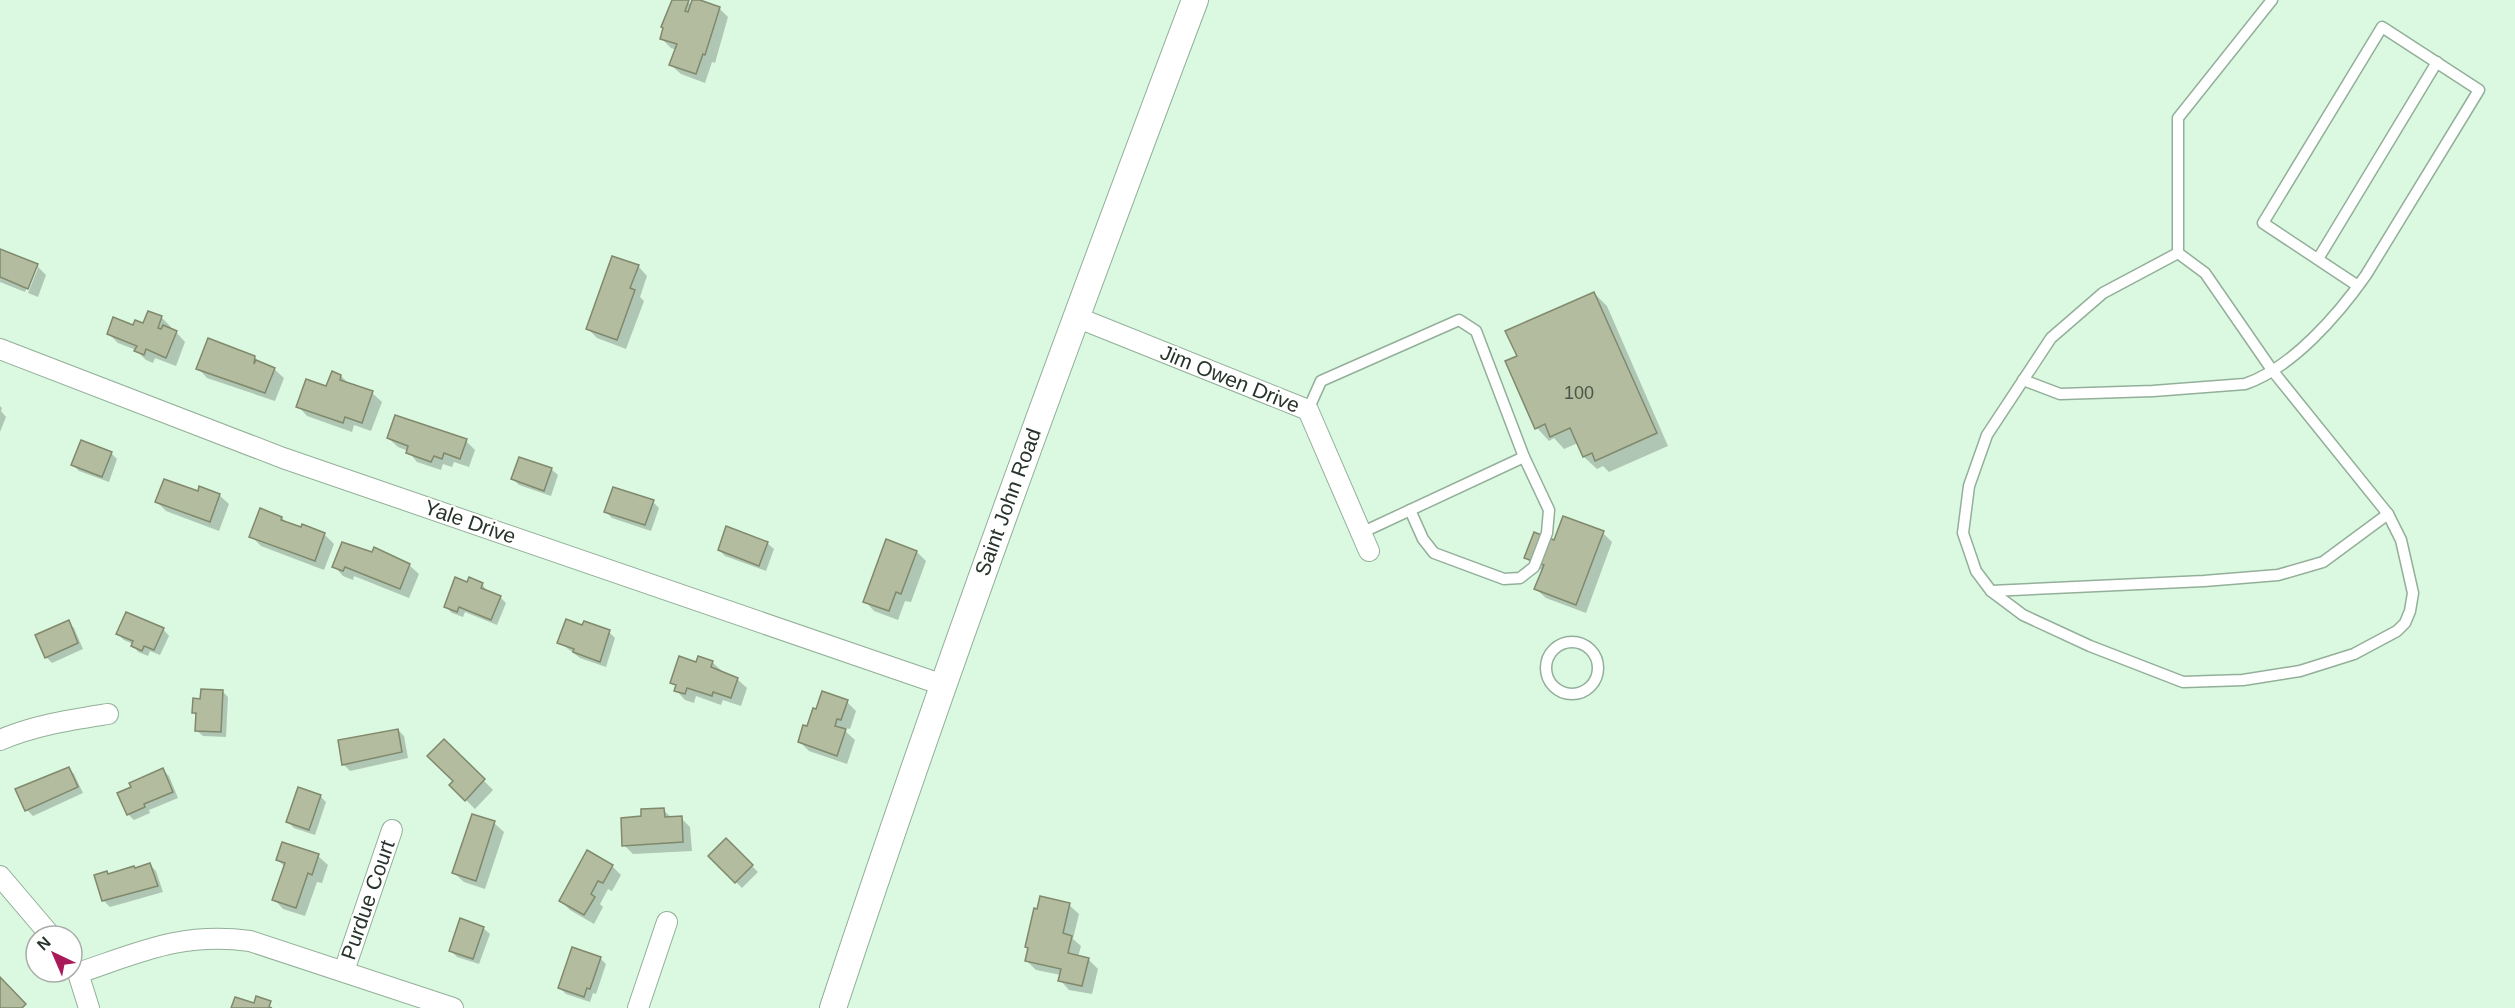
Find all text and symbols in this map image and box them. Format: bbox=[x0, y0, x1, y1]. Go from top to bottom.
street label: Jim Owen Drive bbox=[1157, 340, 1303, 417]
house number: 100 bbox=[1564, 383, 1594, 403]
street label: Saint John Road bbox=[970, 425, 1045, 579]
street label: Yale Drive bbox=[421, 495, 519, 548]
street label: Purdue Court bbox=[336, 837, 399, 963]
north arrow bbox=[24, 924, 84, 984]
text: N bbox=[34, 933, 54, 954]

